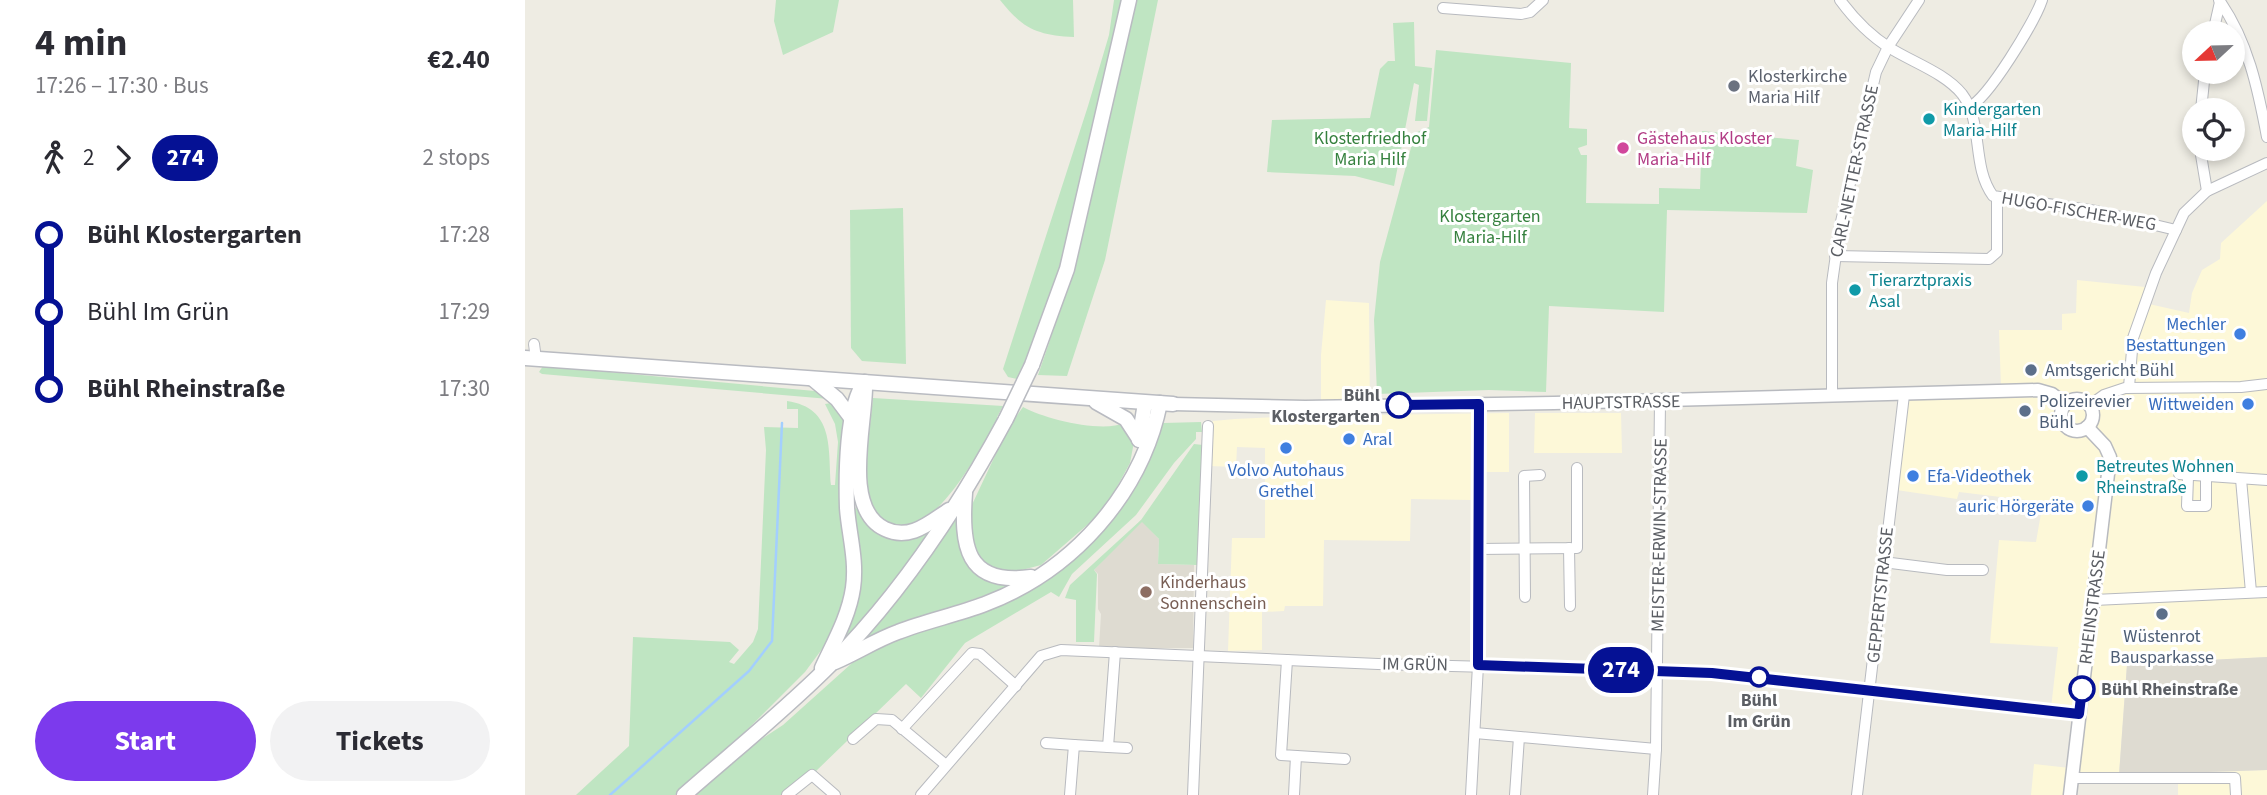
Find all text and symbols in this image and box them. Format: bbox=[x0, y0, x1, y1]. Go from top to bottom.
text: 4 min bbox=[35, 16, 127, 70]
north arrow bbox=[2182, 21, 2245, 84]
map controls bbox=[2182, 21, 2245, 161]
text: €2.40 bbox=[427, 41, 490, 78]
place label: Klosterkirche Maria Hilf bbox=[1748, 64, 1847, 110]
text: 17:26 – 17:30 · Bus bbox=[35, 69, 209, 102]
marker: Klosterkirche Maria Hilf bbox=[1726, 78, 1742, 94]
street label: CARL-NETTER-STRASSE bbox=[1824, 82, 1885, 260]
place label: Kindergarten Maria-Hilf bbox=[1943, 97, 2041, 143]
button: locate bbox=[2182, 98, 2245, 161]
marker: Kindergarten Maria-Hilf bbox=[1921, 111, 1937, 127]
park label: Klosterfriedhof Maria Hilf bbox=[1314, 126, 1427, 172]
place label: Gästehaus Kloster Maria-Hilf bbox=[1637, 126, 1773, 172]
icon: walk bbox=[35, 139, 73, 177]
icon: forward bbox=[104, 139, 142, 177]
text: 274 bbox=[166, 140, 204, 175]
marker: Gästehaus Kloster Maria-Hilf bbox=[1615, 140, 1631, 156]
text: 2 bbox=[83, 141, 94, 174]
text: 2 stops bbox=[423, 141, 490, 174]
street label: HUGO-FISCHER-WEG bbox=[2000, 186, 2158, 237]
park label: Klostergarten Maria-Hilf bbox=[1439, 204, 1541, 250]
text: Bühl Klostergarten bbox=[87, 216, 302, 253]
text: 17:28 bbox=[439, 218, 490, 251]
place label: Tierarztpraxis Asal bbox=[1869, 268, 1972, 314]
marker: Tierarztpraxis Asal bbox=[1847, 282, 1863, 298]
text: Bühl Im Grün bbox=[87, 293, 229, 330]
text: 17:29 bbox=[439, 295, 490, 328]
place label: Mechler Bestattungen bbox=[2126, 312, 2227, 358]
marker: Mechler Bestattungen bbox=[2232, 326, 2248, 342]
place label: Amtsgericht Bühl bbox=[2045, 358, 2174, 383]
marker: Amtsgericht Bühl bbox=[2023, 362, 2039, 378]
text: Bühl Rheinstraße bbox=[87, 370, 285, 407]
text: 17:30 bbox=[439, 372, 490, 405]
place label: Bühl Klostergarten bbox=[1271, 383, 1380, 429]
street label: HAUPTSTRASSE bbox=[1561, 389, 1681, 416]
place label: Polizeirevier Bühl bbox=[2039, 389, 2132, 435]
marker: Bühl Klostergarten bbox=[1386, 392, 1412, 418]
place label: Wittweiden bbox=[2149, 392, 2234, 417]
marker: Wittweiden bbox=[2240, 396, 2256, 412]
marker: Polizeirevier Bühl bbox=[2017, 403, 2033, 419]
place label: Aral bbox=[1363, 427, 1392, 452]
marker: Aral bbox=[1341, 431, 1357, 447]
street label: MEISTER-ERWIN-STRASSE bbox=[1645, 438, 1674, 632]
marker: Volvo Autohaus Grethel bbox=[1278, 440, 1294, 456]
place label: Betreutes Wohnen Rheinstraße bbox=[2096, 454, 2234, 500]
place label: Volvo Autohaus Grethel bbox=[1228, 458, 1344, 504]
place label: Efa-Videothek bbox=[1927, 464, 2032, 489]
marker: Efa-Videothek bbox=[1905, 468, 1921, 484]
marker: Betreutes Wohnen Rheinstraße bbox=[2074, 468, 2090, 484]
place label: auric Hörgeräte bbox=[1958, 494, 2074, 519]
marker: auric Hörgeräte bbox=[2080, 498, 2096, 514]
street label: GEPPERTSTRASSE bbox=[1861, 526, 1900, 664]
street label: RHEINSTRASSE bbox=[2073, 548, 2112, 666]
place label: Kinderhaus Sonnenschein bbox=[1160, 570, 1267, 616]
marker: Kinderhaus Sonnenschein bbox=[1138, 584, 1154, 600]
marker: Wüstenrot Bausparkasse bbox=[2154, 606, 2170, 622]
place label: Wüstenrot Bausparkasse bbox=[2110, 624, 2214, 670]
line badge: 274 bbox=[1581, 647, 1661, 693]
street label: IM GRÜN bbox=[1382, 651, 1448, 678]
text: 274 bbox=[1602, 652, 1640, 687]
marker: Bühl Im Grün bbox=[1749, 667, 1769, 687]
marker: Bühl Rheinstraße bbox=[2069, 676, 2095, 702]
place label: Bühl Rheinstraße bbox=[2101, 677, 2238, 702]
place label: Bühl Im Grün bbox=[1727, 688, 1791, 734]
button: Start bbox=[35, 701, 256, 781]
button: Tickets bbox=[270, 701, 490, 781]

